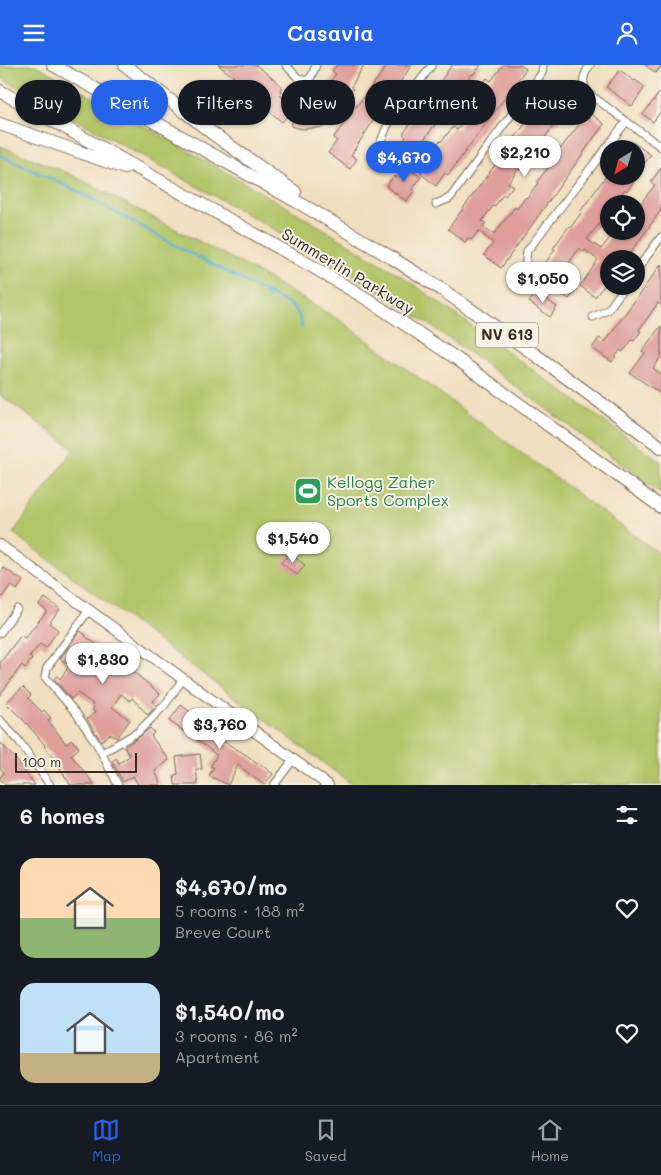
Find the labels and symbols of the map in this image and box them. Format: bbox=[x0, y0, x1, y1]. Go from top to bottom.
pin: $2,210 bbox=[484, 135, 566, 178]
north arrow bbox=[600, 140, 645, 185]
pin: $4,670 bbox=[363, 141, 445, 183]
street label: Summerlin Parkway bbox=[278, 223, 418, 318]
pin: $1,050 bbox=[502, 261, 584, 304]
road number: NV 613 bbox=[476, 323, 538, 347]
place label: Kellogg Zaher Sports Complex bbox=[327, 471, 449, 510]
sports icon: Kellogg Zaher Sports Complex bbox=[293, 476, 323, 506]
pin: $1,540 bbox=[252, 521, 334, 564]
pin: $1,830 bbox=[62, 643, 144, 685]
pin: $3,760 bbox=[179, 707, 261, 750]
scale bar bbox=[15, 750, 138, 773]

